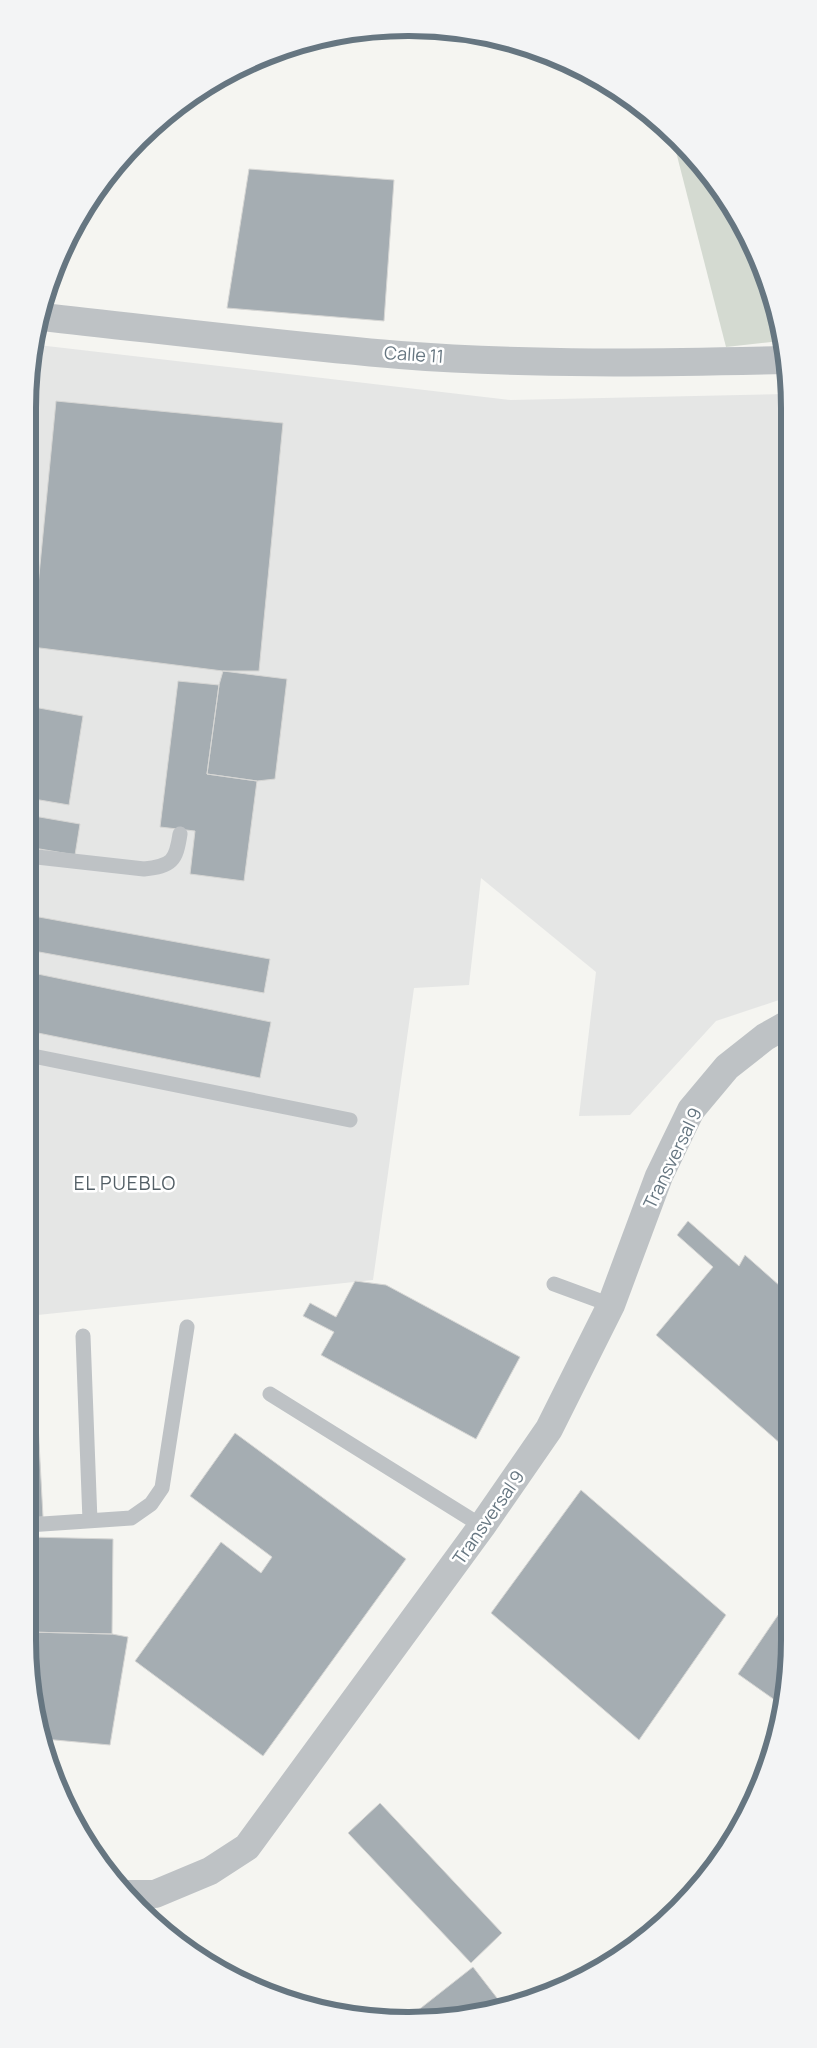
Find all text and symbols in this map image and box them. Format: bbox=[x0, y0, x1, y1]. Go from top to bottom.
street label: Calle 11 bbox=[384, 340, 444, 368]
street label: Transversal 9 bbox=[637, 1103, 707, 1213]
district label: EL PUEBLO bbox=[74, 1170, 176, 1196]
street label: Transversal 9 bbox=[447, 1465, 529, 1569]

